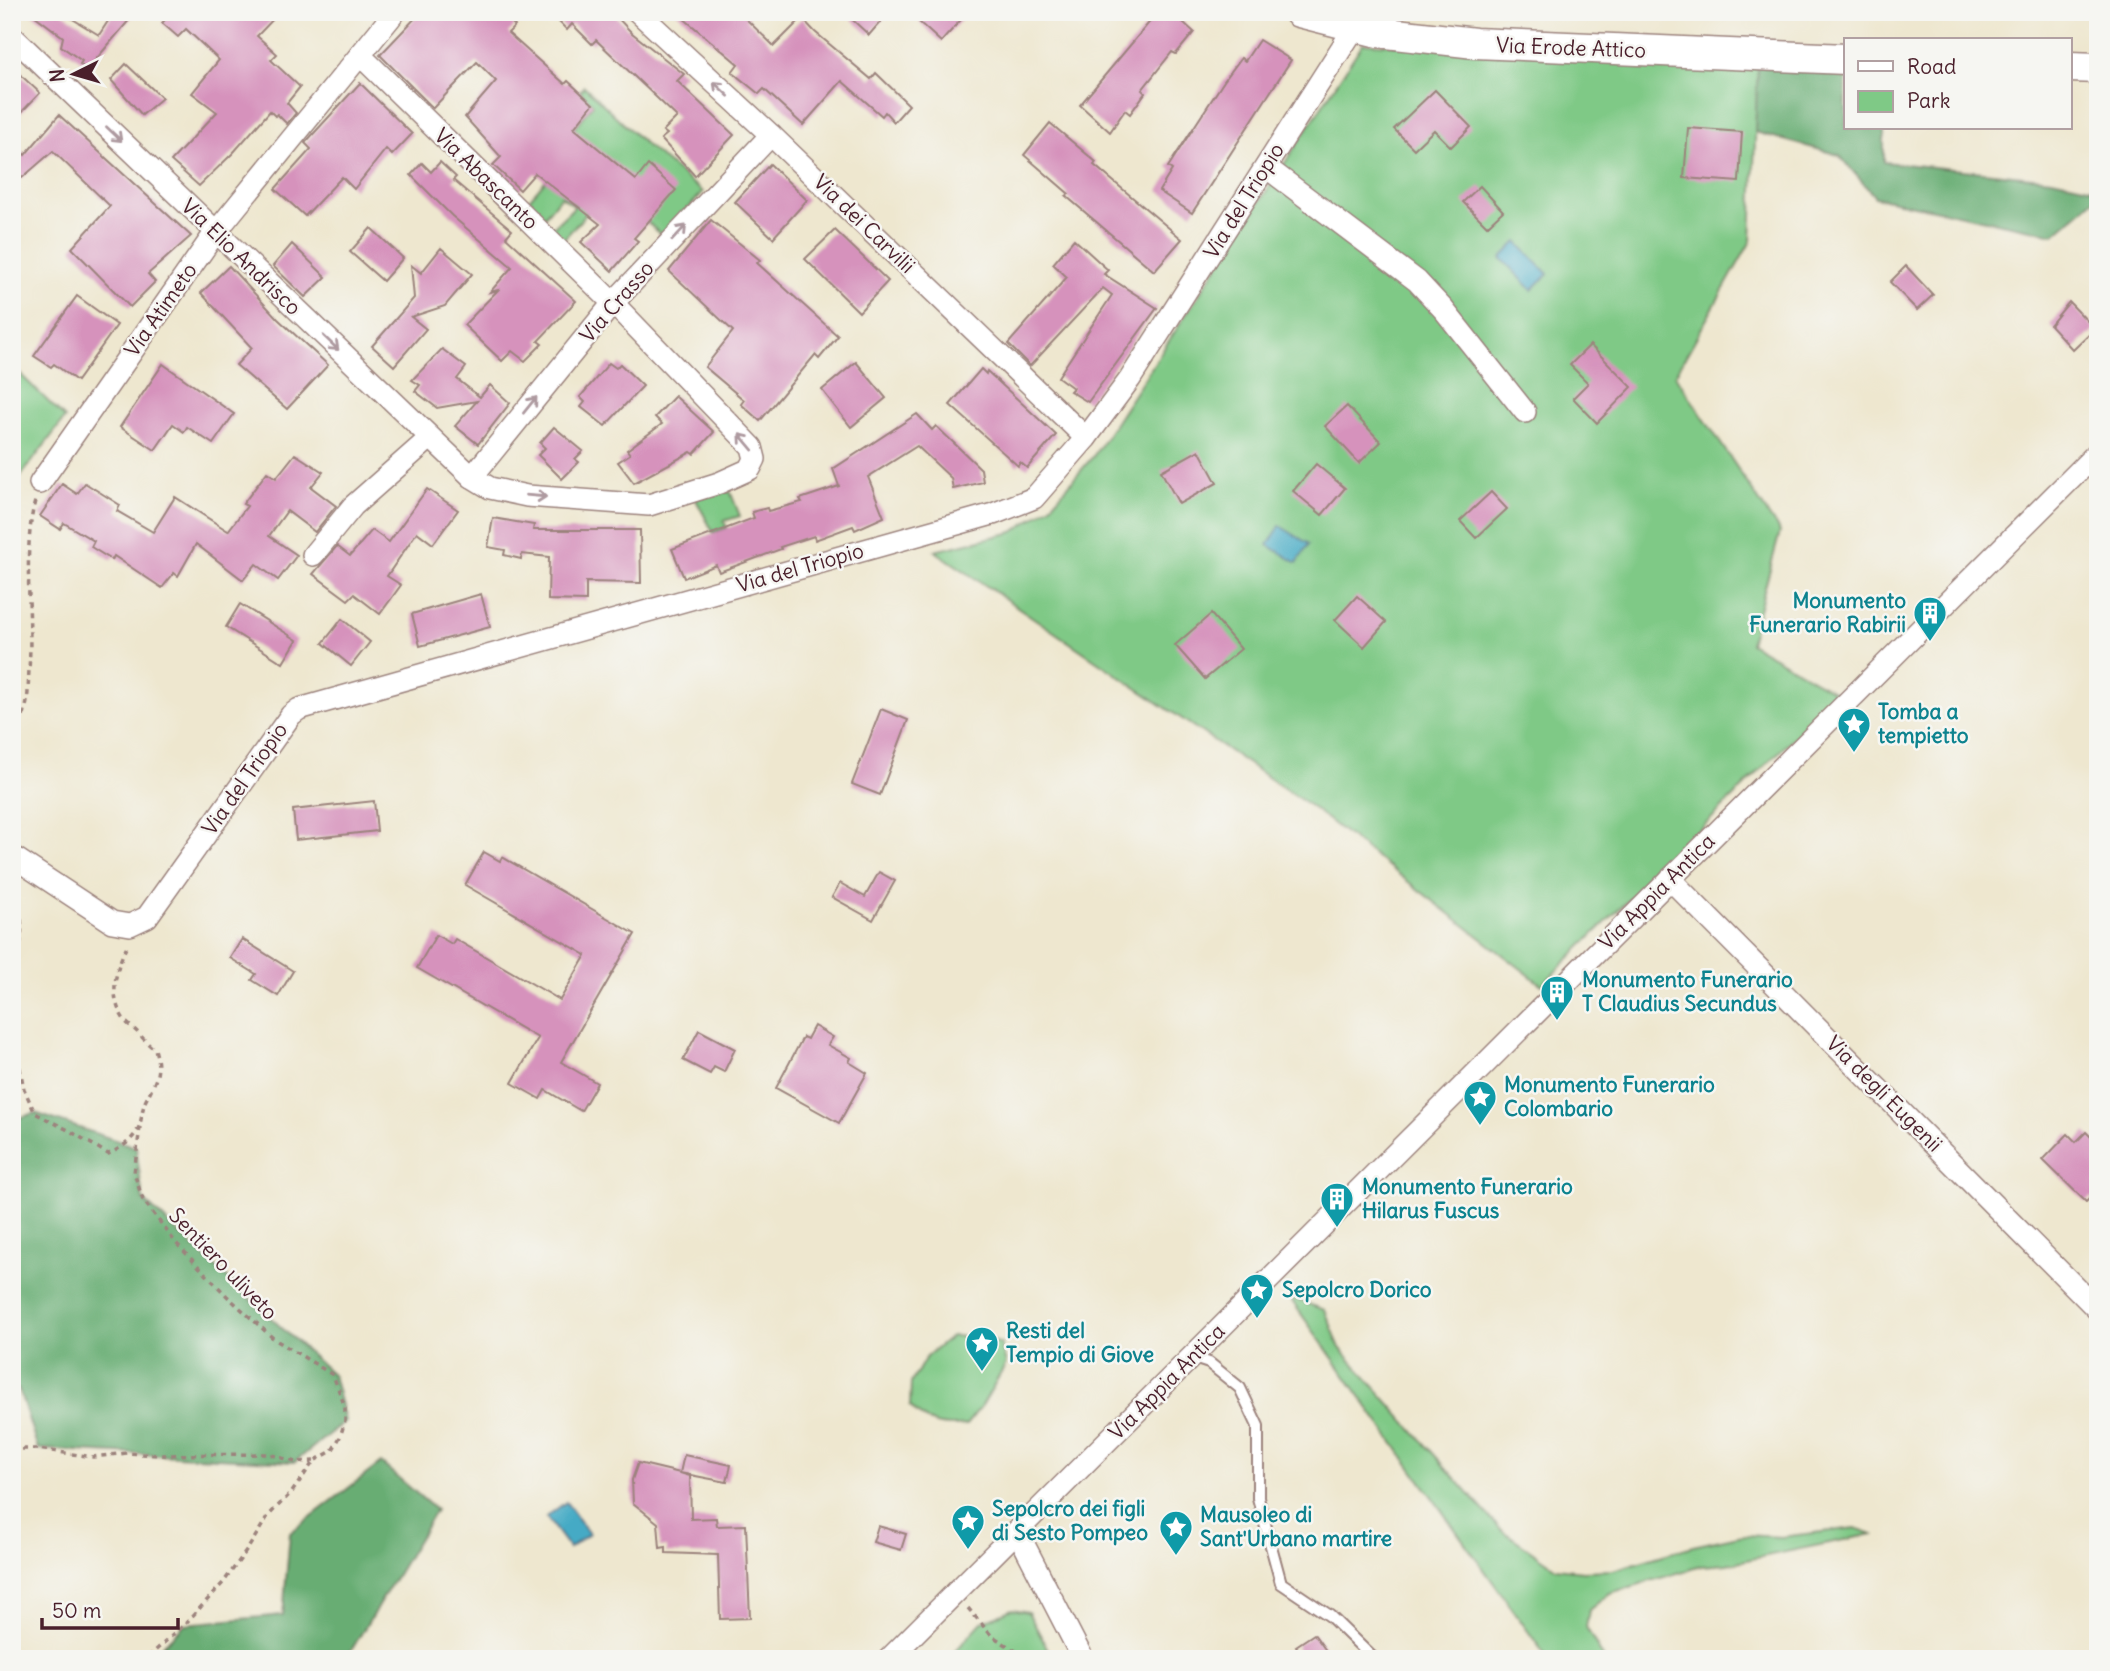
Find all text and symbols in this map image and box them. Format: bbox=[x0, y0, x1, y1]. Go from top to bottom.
street label: Via Erode Attico bbox=[1495, 31, 1647, 64]
north arrow bbox=[38, 38, 108, 108]
legend bbox=[1844, 38, 2072, 130]
text: Road bbox=[1907, 53, 1956, 80]
text: N bbox=[45, 68, 70, 83]
one-way arrow bbox=[713, 80, 730, 97]
text: Park bbox=[1907, 87, 1950, 114]
street label: Via Abascanto bbox=[428, 122, 544, 235]
one-way arrow bbox=[105, 126, 122, 143]
street label: Via del Triopio bbox=[1197, 138, 1290, 264]
street label: Via dei Carvilii bbox=[808, 168, 921, 279]
street label: Via Elio Andrisco bbox=[176, 193, 307, 321]
one-way arrow bbox=[670, 225, 687, 242]
street label: Via Crasso bbox=[574, 255, 660, 348]
street label: Via Atimeto bbox=[118, 258, 203, 362]
one-way arrow bbox=[322, 335, 339, 352]
one-way arrow bbox=[522, 397, 538, 415]
one-way arrow bbox=[739, 433, 755, 451]
one-way arrow bbox=[524, 490, 547, 503]
street label: Via del Triopio bbox=[733, 536, 867, 599]
place label: Monumento Funerario Rabirii bbox=[1749, 587, 1906, 638]
building icon: Monumento Funerario Rabirii bbox=[1911, 594, 1949, 643]
place label: Tomba a tempietto bbox=[1878, 698, 1969, 749]
place icon: Tomba a tempietto bbox=[1835, 705, 1873, 754]
street label: Via del Triopio bbox=[196, 717, 293, 840]
street label: Via Appia Antica bbox=[1593, 828, 1721, 956]
place label: Monumento Funerario T Claudius Secundus bbox=[1582, 966, 1793, 1017]
building icon: Monumento Funerario T Claudius Secundus bbox=[1538, 973, 1576, 1022]
street label: Via degli Eugenii bbox=[1821, 1030, 1948, 1157]
place label: Monumento Funerario Colombario bbox=[1504, 1071, 1715, 1122]
place icon: Monumento Funerario Colombario bbox=[1461, 1078, 1499, 1127]
place label: Monumento Funerario Hilarus Fuscus bbox=[1362, 1173, 1573, 1224]
building icon: Monumento Funerario Hilarus Fuscus bbox=[1318, 1180, 1356, 1229]
street label: Sentiero uliveto bbox=[163, 1202, 284, 1325]
place icon: Sepolcro Dorico bbox=[1238, 1271, 1276, 1320]
place label: Sepolcro Dorico bbox=[1282, 1276, 1432, 1303]
place label: Resti del Tempio di Giove bbox=[1006, 1317, 1154, 1368]
street label: Via Appia Antica bbox=[1103, 1318, 1231, 1446]
place icon: Resti del Tempio di Giove bbox=[963, 1324, 1001, 1373]
place label: Sepolcro dei figli di Sesto Pompeo bbox=[992, 1495, 1148, 1546]
place label: Mausoleo di Sant'Urbano martire bbox=[1200, 1501, 1392, 1552]
place icon: Sepolcro dei figli di Sesto Pompeo bbox=[949, 1502, 987, 1551]
place icon: Mausoleo di Sant'Urbano martire bbox=[1157, 1508, 1195, 1557]
scale bar bbox=[42, 1587, 178, 1631]
text: 50 m bbox=[52, 1597, 101, 1624]

